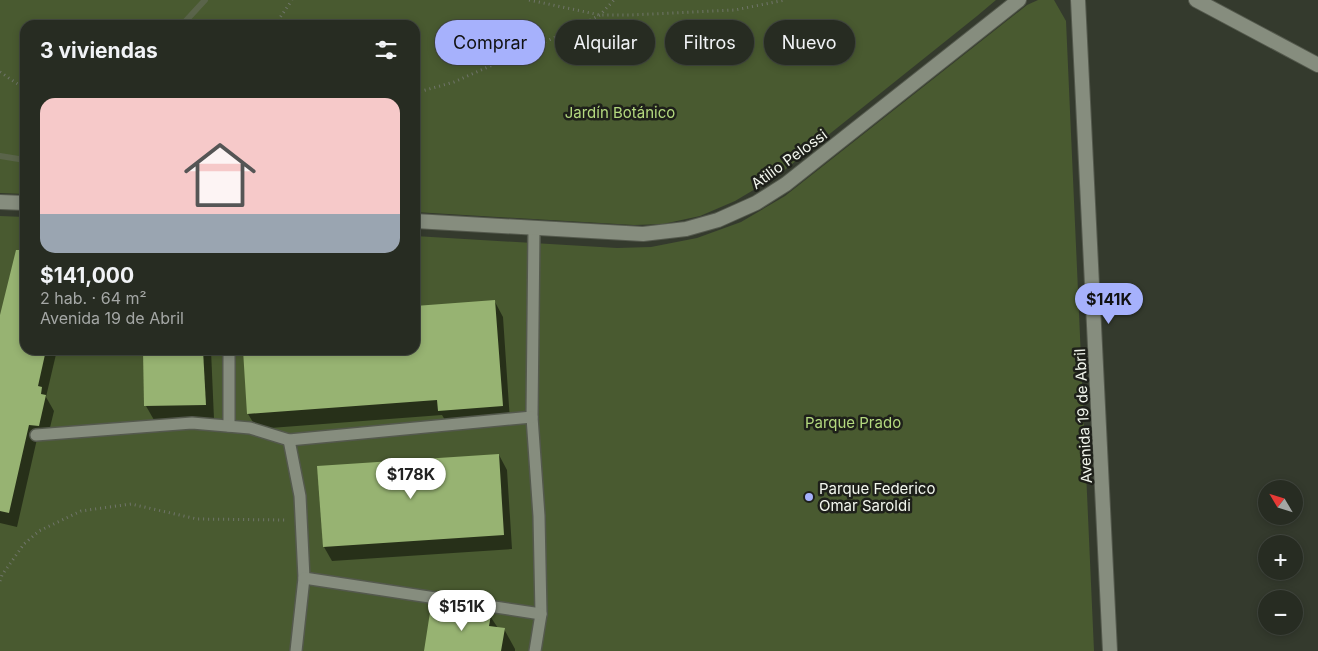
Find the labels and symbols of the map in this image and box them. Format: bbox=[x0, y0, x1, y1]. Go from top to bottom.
park label: Jardín Botánico bbox=[565, 103, 675, 122]
street label: Atilio Pelossi bbox=[747, 125, 831, 193]
pin: $141K bbox=[1074, 282, 1144, 325]
street label: Avenida 19 de Abril bbox=[1070, 348, 1096, 484]
park label: Parque Prado bbox=[805, 413, 901, 432]
pin: $178K bbox=[376, 458, 446, 500]
place label: Parque Federico Omar Saroldi bbox=[819, 479, 935, 515]
north arrow bbox=[1258, 480, 1302, 525]
marker: Parque Federico Omar Saroldi bbox=[803, 491, 815, 503]
pin: $151K bbox=[427, 590, 497, 632]

